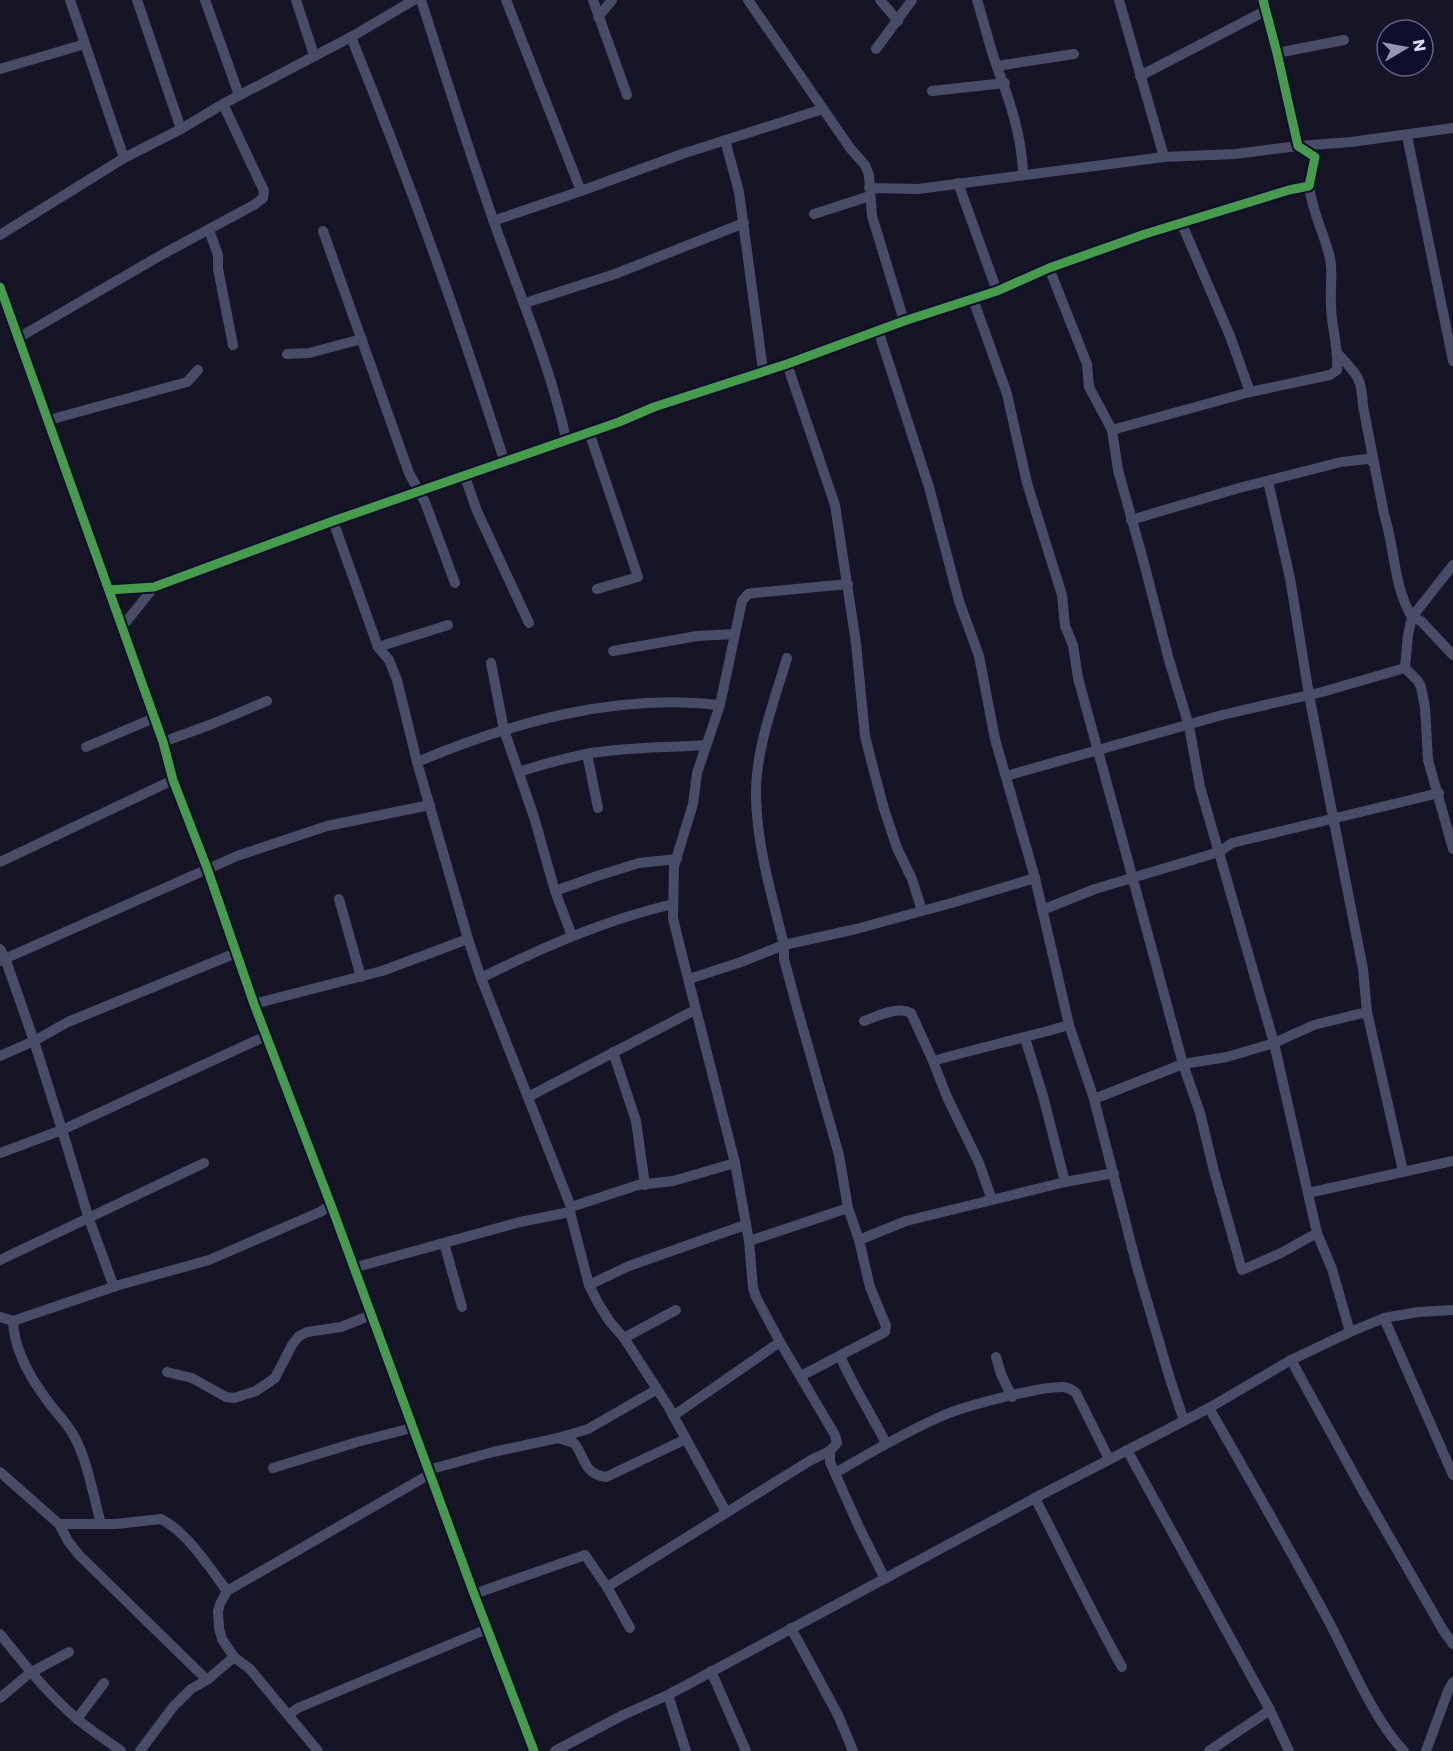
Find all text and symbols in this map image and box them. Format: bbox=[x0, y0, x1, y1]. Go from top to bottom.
north arrow bbox=[1375, 18, 1435, 78]
text: N bbox=[1407, 38, 1432, 53]

